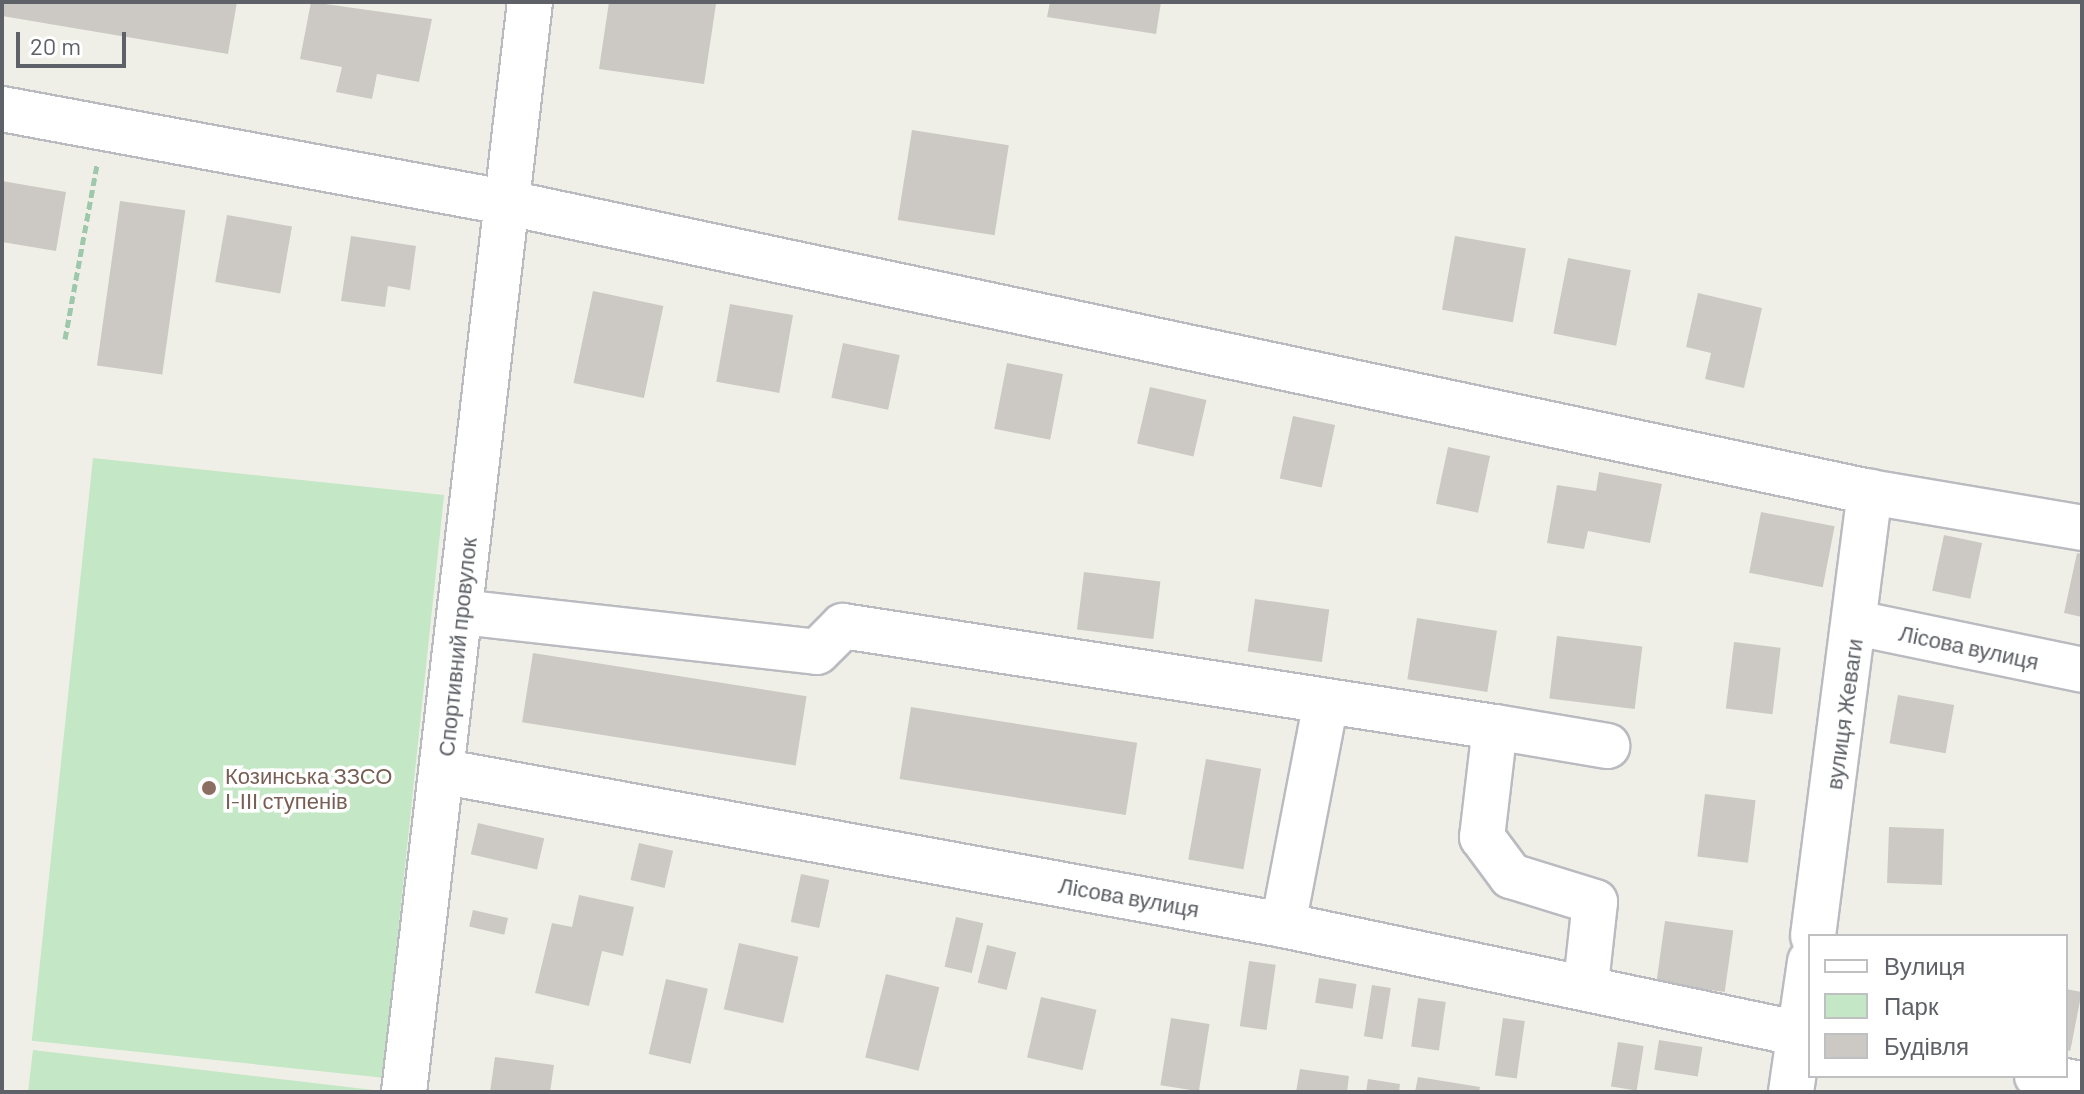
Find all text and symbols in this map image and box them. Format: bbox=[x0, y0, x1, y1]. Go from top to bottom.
scale bar bbox=[20, 16, 130, 66]
text: 20 m bbox=[30, 31, 81, 60]
street label: Спортивний провулок bbox=[432, 536, 482, 758]
street label: Лісова вулиця bbox=[1897, 619, 2041, 675]
street label: вулиця Жеваги bbox=[1820, 637, 1868, 791]
place label: Козинська ЗЗСО І-ІІІ ступенів bbox=[225, 762, 392, 814]
marker: Козинська ЗЗСО І-ІІІ ступенів bbox=[200, 779, 218, 797]
street label: Лісова вулиця bbox=[1057, 872, 1201, 922]
legend bbox=[1808, 934, 2068, 1078]
text: Вулиця bbox=[1884, 951, 1965, 980]
text: Парк bbox=[1884, 991, 1938, 1020]
text: Будівля bbox=[1884, 1031, 1969, 1060]

